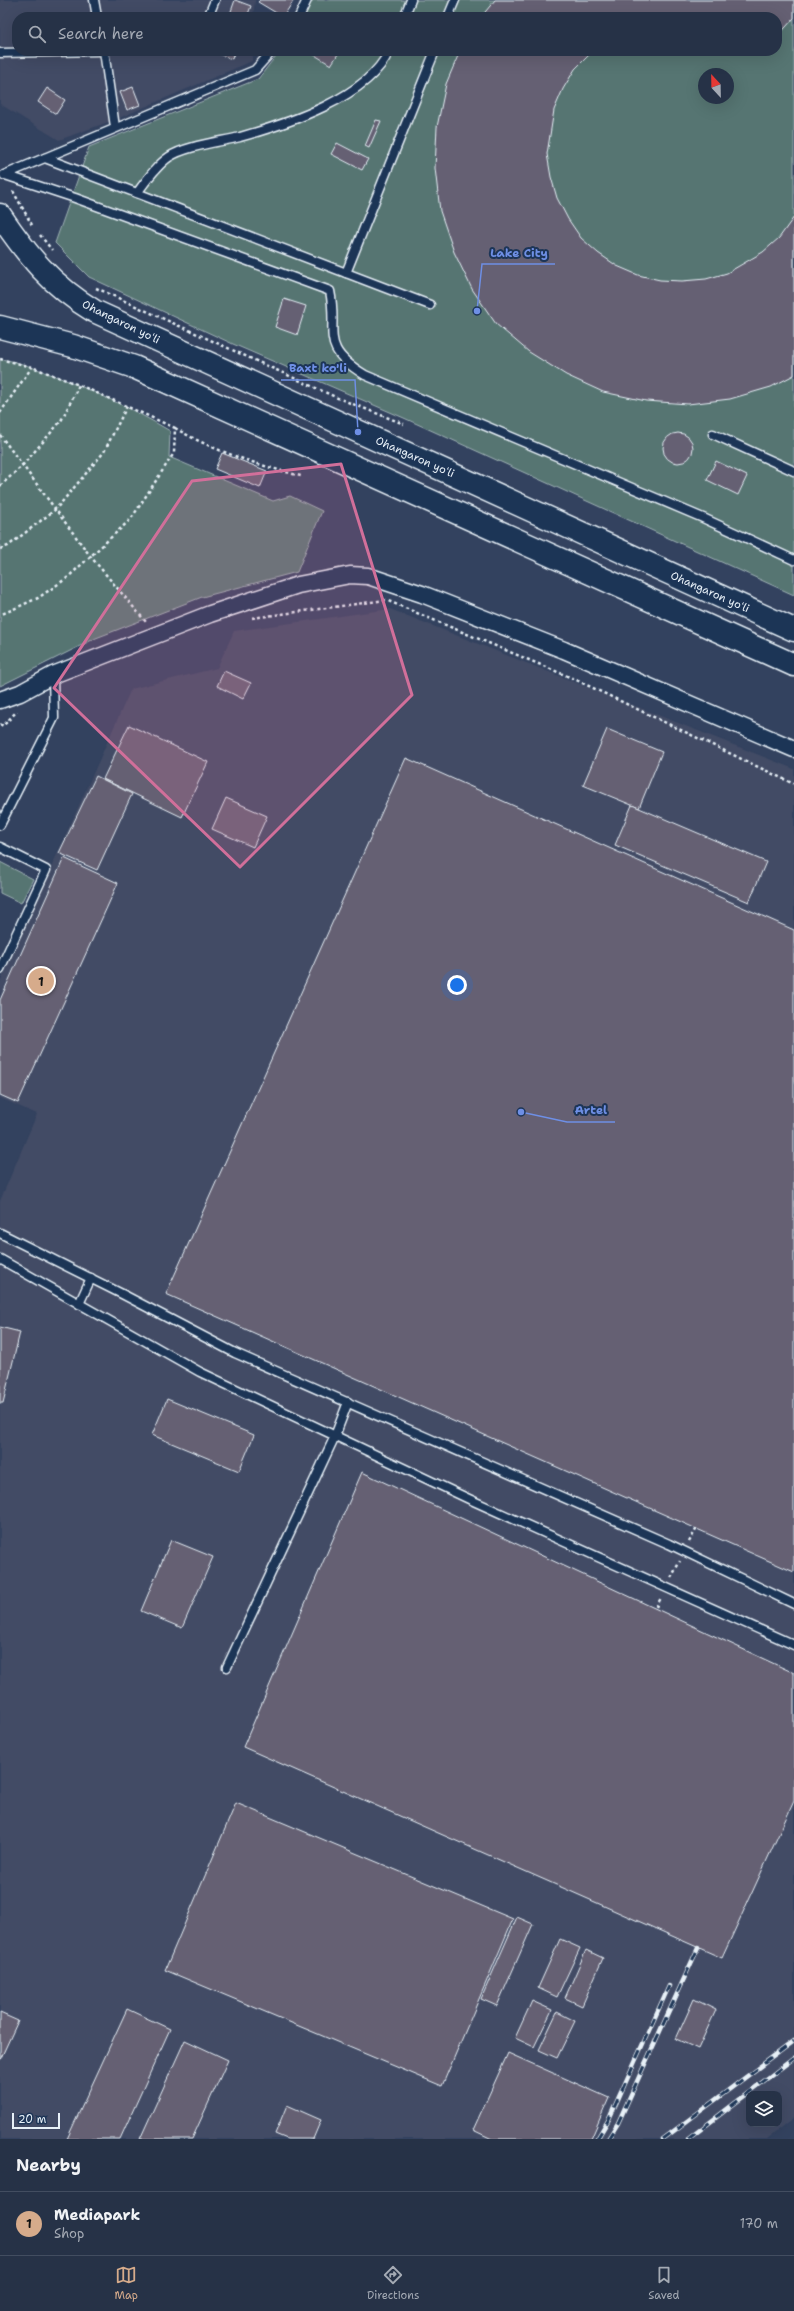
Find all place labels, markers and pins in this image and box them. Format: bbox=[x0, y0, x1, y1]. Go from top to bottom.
callout: Lake City bbox=[482, 240, 555, 264]
callout: Baxt ko'li bbox=[281, 356, 355, 380]
pin: 1 bbox=[28, 966, 54, 996]
callout: Artel bbox=[567, 1098, 615, 1122]

